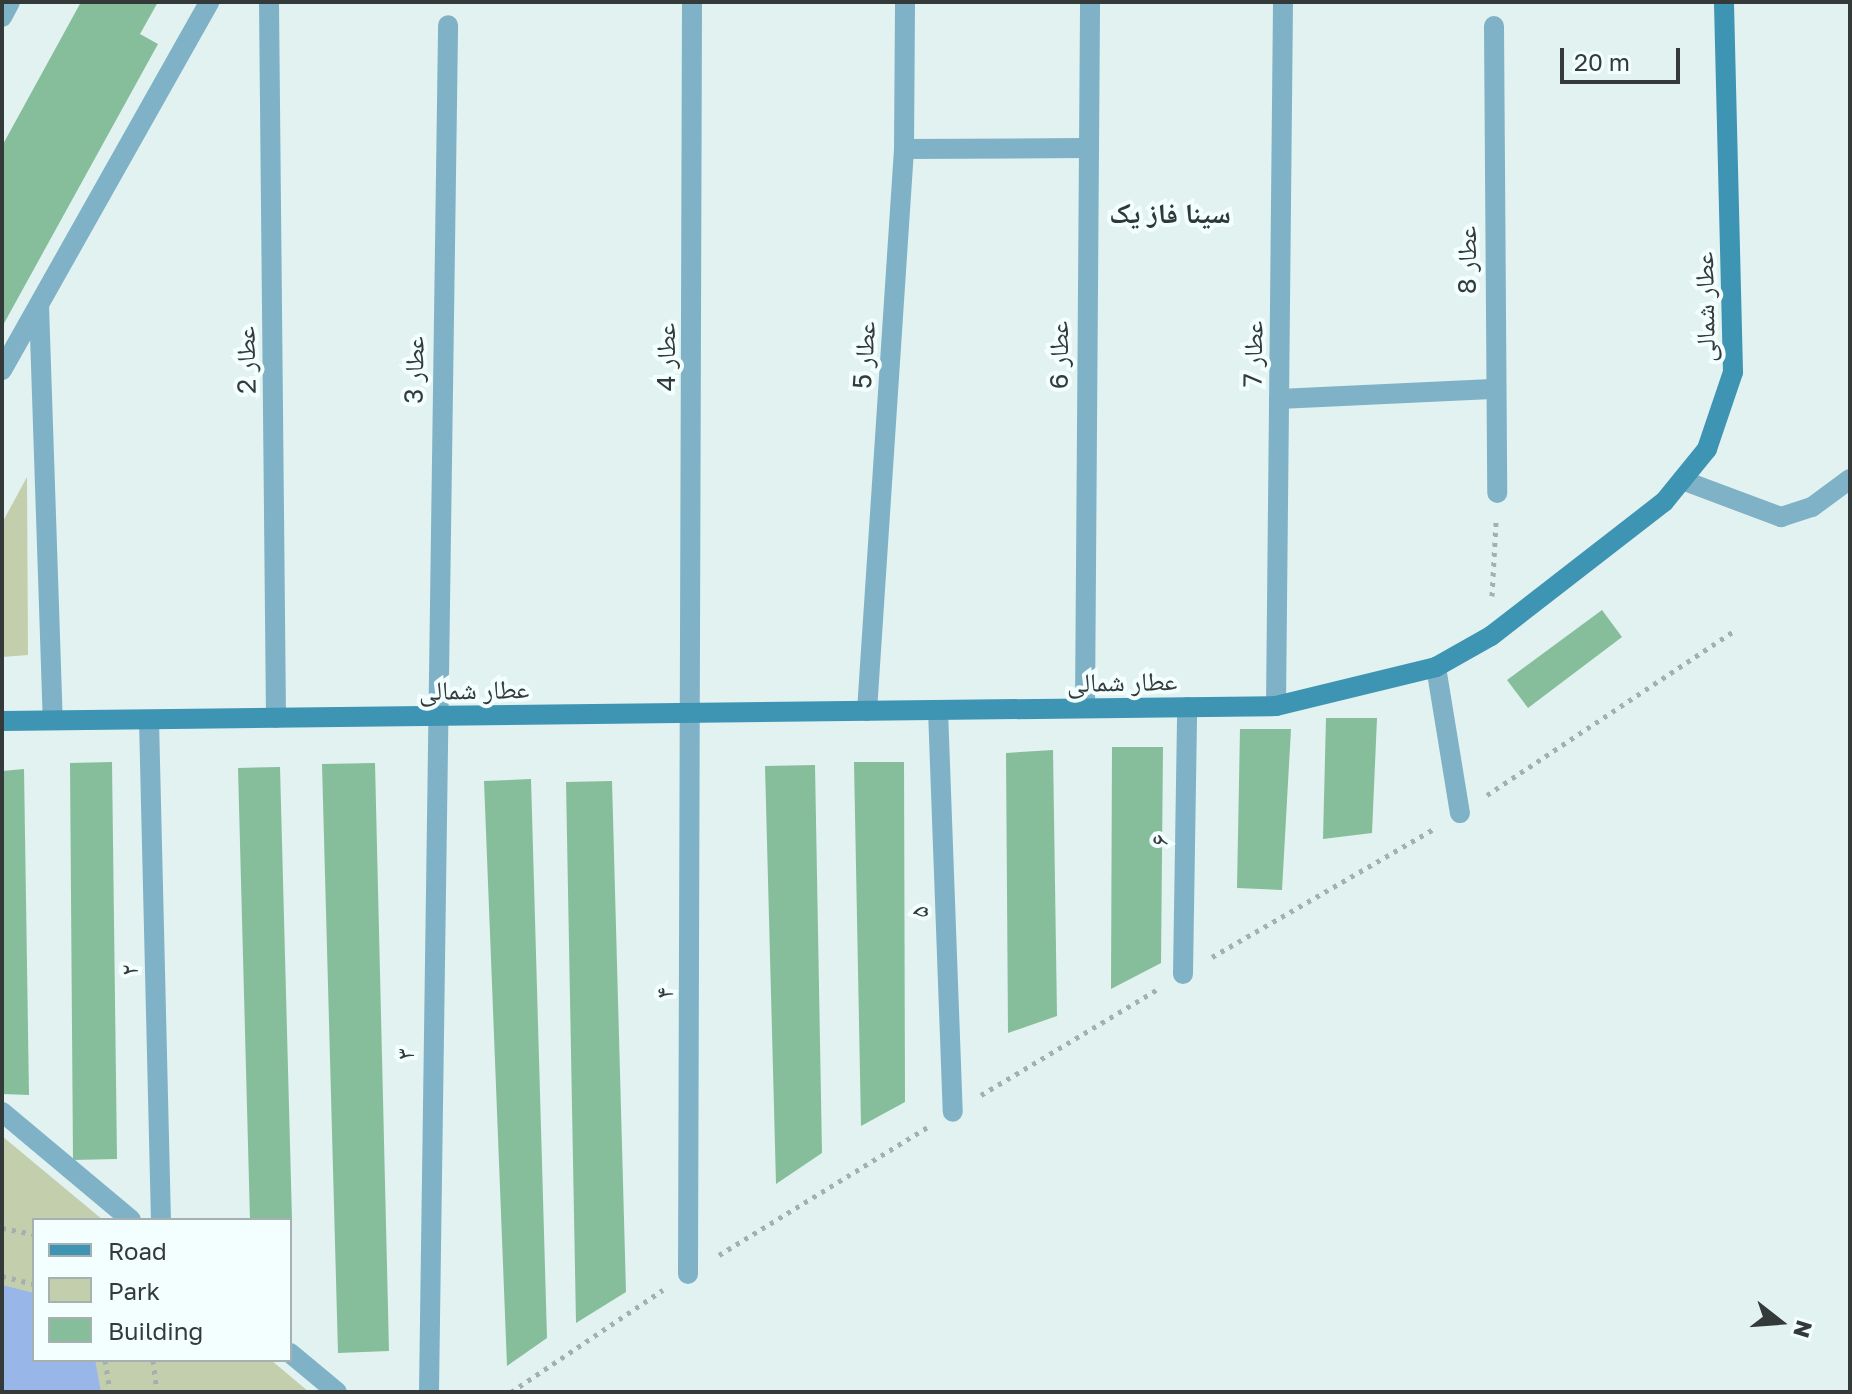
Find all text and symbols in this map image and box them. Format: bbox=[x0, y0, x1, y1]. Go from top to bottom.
scale bar bbox=[1564, 32, 1684, 82]
text: 20 m bbox=[1574, 47, 1630, 76]
district label: سینا فاز یک bbox=[1109, 196, 1231, 230]
street label: عطار 8 bbox=[1451, 226, 1483, 294]
street label: عطار شمالی bbox=[1688, 252, 1722, 362]
street label: عطار 5 bbox=[846, 320, 882, 390]
street label: عطار 6 bbox=[1043, 321, 1075, 389]
street label: عطار 7 bbox=[1237, 321, 1269, 387]
street label: عطار 4 bbox=[650, 323, 682, 391]
street label: عطار 2 bbox=[230, 326, 262, 394]
street label: عطار 3 bbox=[398, 336, 430, 404]
street label: عطار شمالی bbox=[1067, 665, 1177, 699]
street label: عطار شمالی bbox=[419, 673, 529, 707]
street label: ۶ bbox=[1143, 834, 1175, 846]
street label: ۵ bbox=[903, 906, 935, 918]
street label: ۲ bbox=[113, 964, 145, 976]
street label: ۴ bbox=[648, 987, 680, 999]
street label: ۳ bbox=[389, 1048, 421, 1060]
legend bbox=[32, 1218, 292, 1362]
text: Road bbox=[108, 1236, 167, 1265]
text: Park bbox=[108, 1276, 160, 1305]
north arrow bbox=[1740, 1282, 1820, 1362]
text: Building bbox=[108, 1316, 203, 1345]
text: N bbox=[1788, 1317, 1819, 1341]

